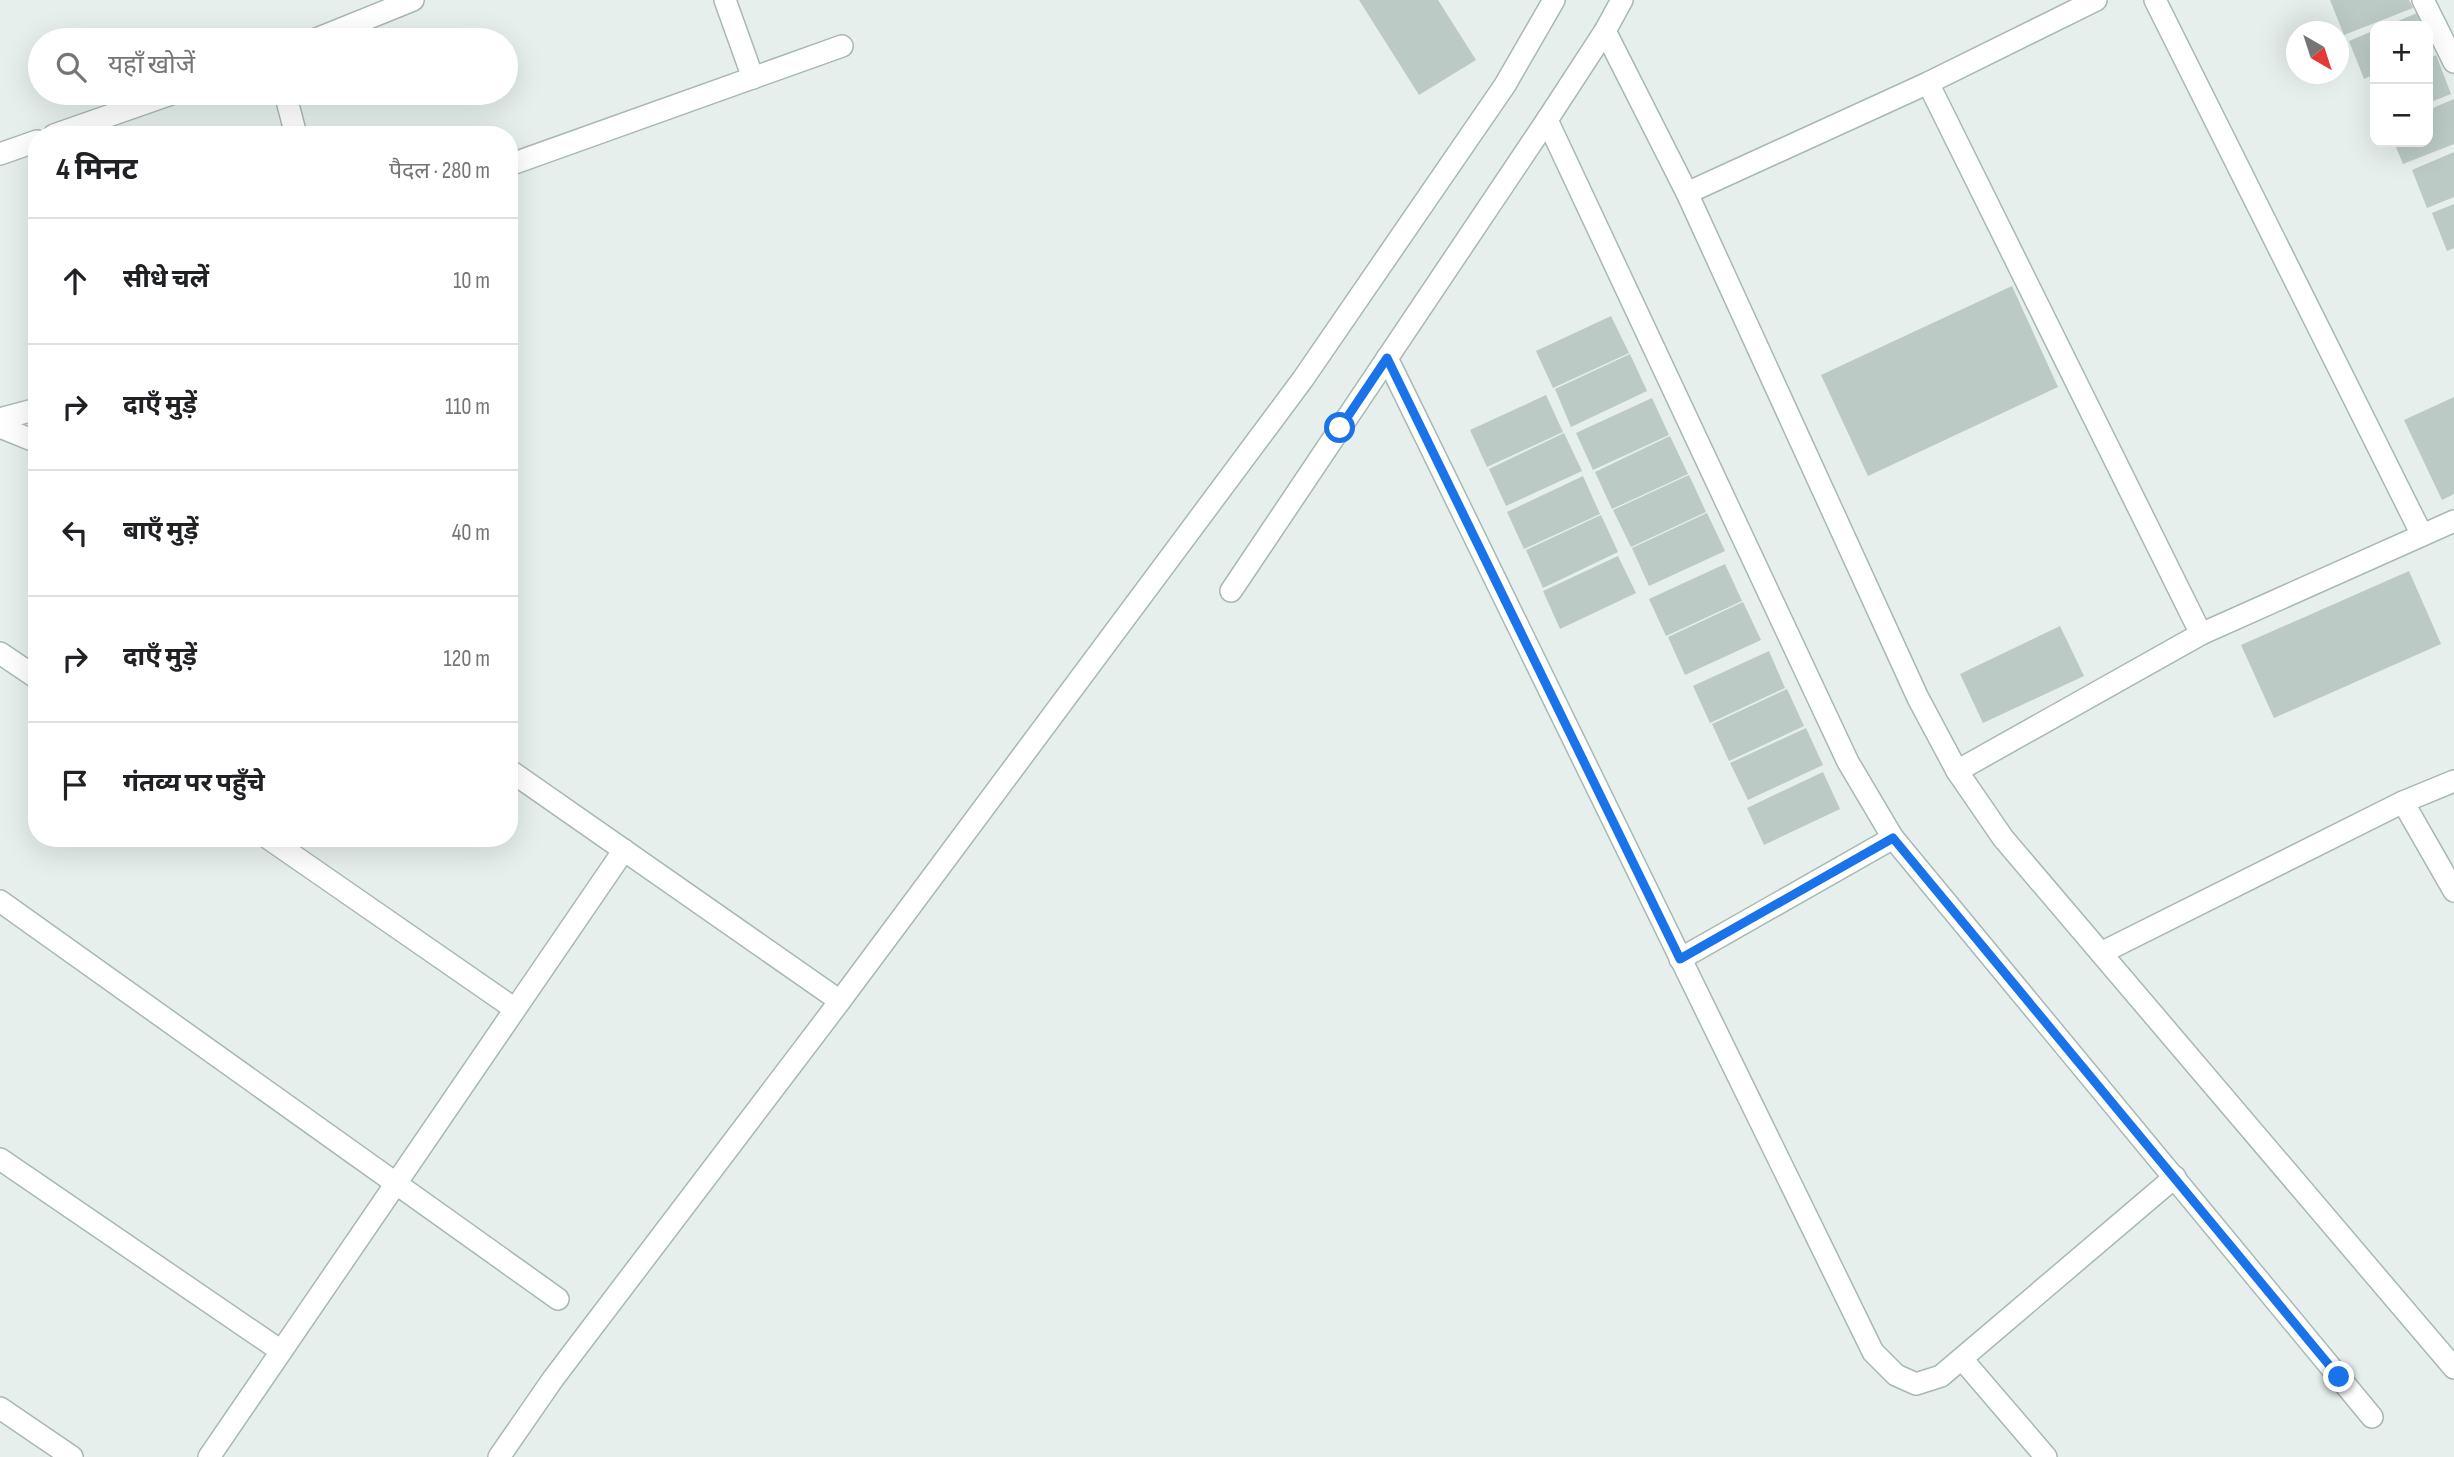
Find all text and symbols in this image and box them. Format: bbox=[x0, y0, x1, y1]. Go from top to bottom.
north arrow bbox=[2286, 21, 2349, 84]
map controls bbox=[2370, 21, 2433, 147]
button: + bbox=[2370, 21, 2433, 84]
search box bbox=[28, 28, 518, 105]
icon: search bbox=[52, 48, 90, 86]
text: यहाँ खोजें bbox=[108, 50, 195, 81]
button: − bbox=[2370, 84, 2433, 147]
text: 4 मिनट bbox=[56, 152, 138, 188]
text: पैदल · 280 m bbox=[389, 157, 490, 185]
icon: ahead bbox=[56, 262, 94, 300]
text: सीधे चलें bbox=[123, 264, 209, 295]
text: 10 m bbox=[453, 267, 490, 295]
icon: right bbox=[56, 388, 94, 426]
text: दाएँ मुड़ें bbox=[123, 390, 197, 421]
text: 110 m bbox=[445, 393, 490, 421]
route start bbox=[1324, 412, 1355, 443]
icon: left bbox=[56, 514, 94, 552]
text: बाएँ मुड़ें bbox=[123, 516, 198, 547]
text: 40 m bbox=[452, 519, 490, 547]
icon: right bbox=[56, 640, 94, 678]
text: दाएँ मुड़ें bbox=[123, 642, 197, 673]
text: 120 m bbox=[444, 645, 490, 673]
icon: arrive bbox=[56, 766, 94, 804]
text: गंतव्य पर पहुँचे bbox=[123, 768, 265, 799]
route end bbox=[2323, 1361, 2354, 1392]

